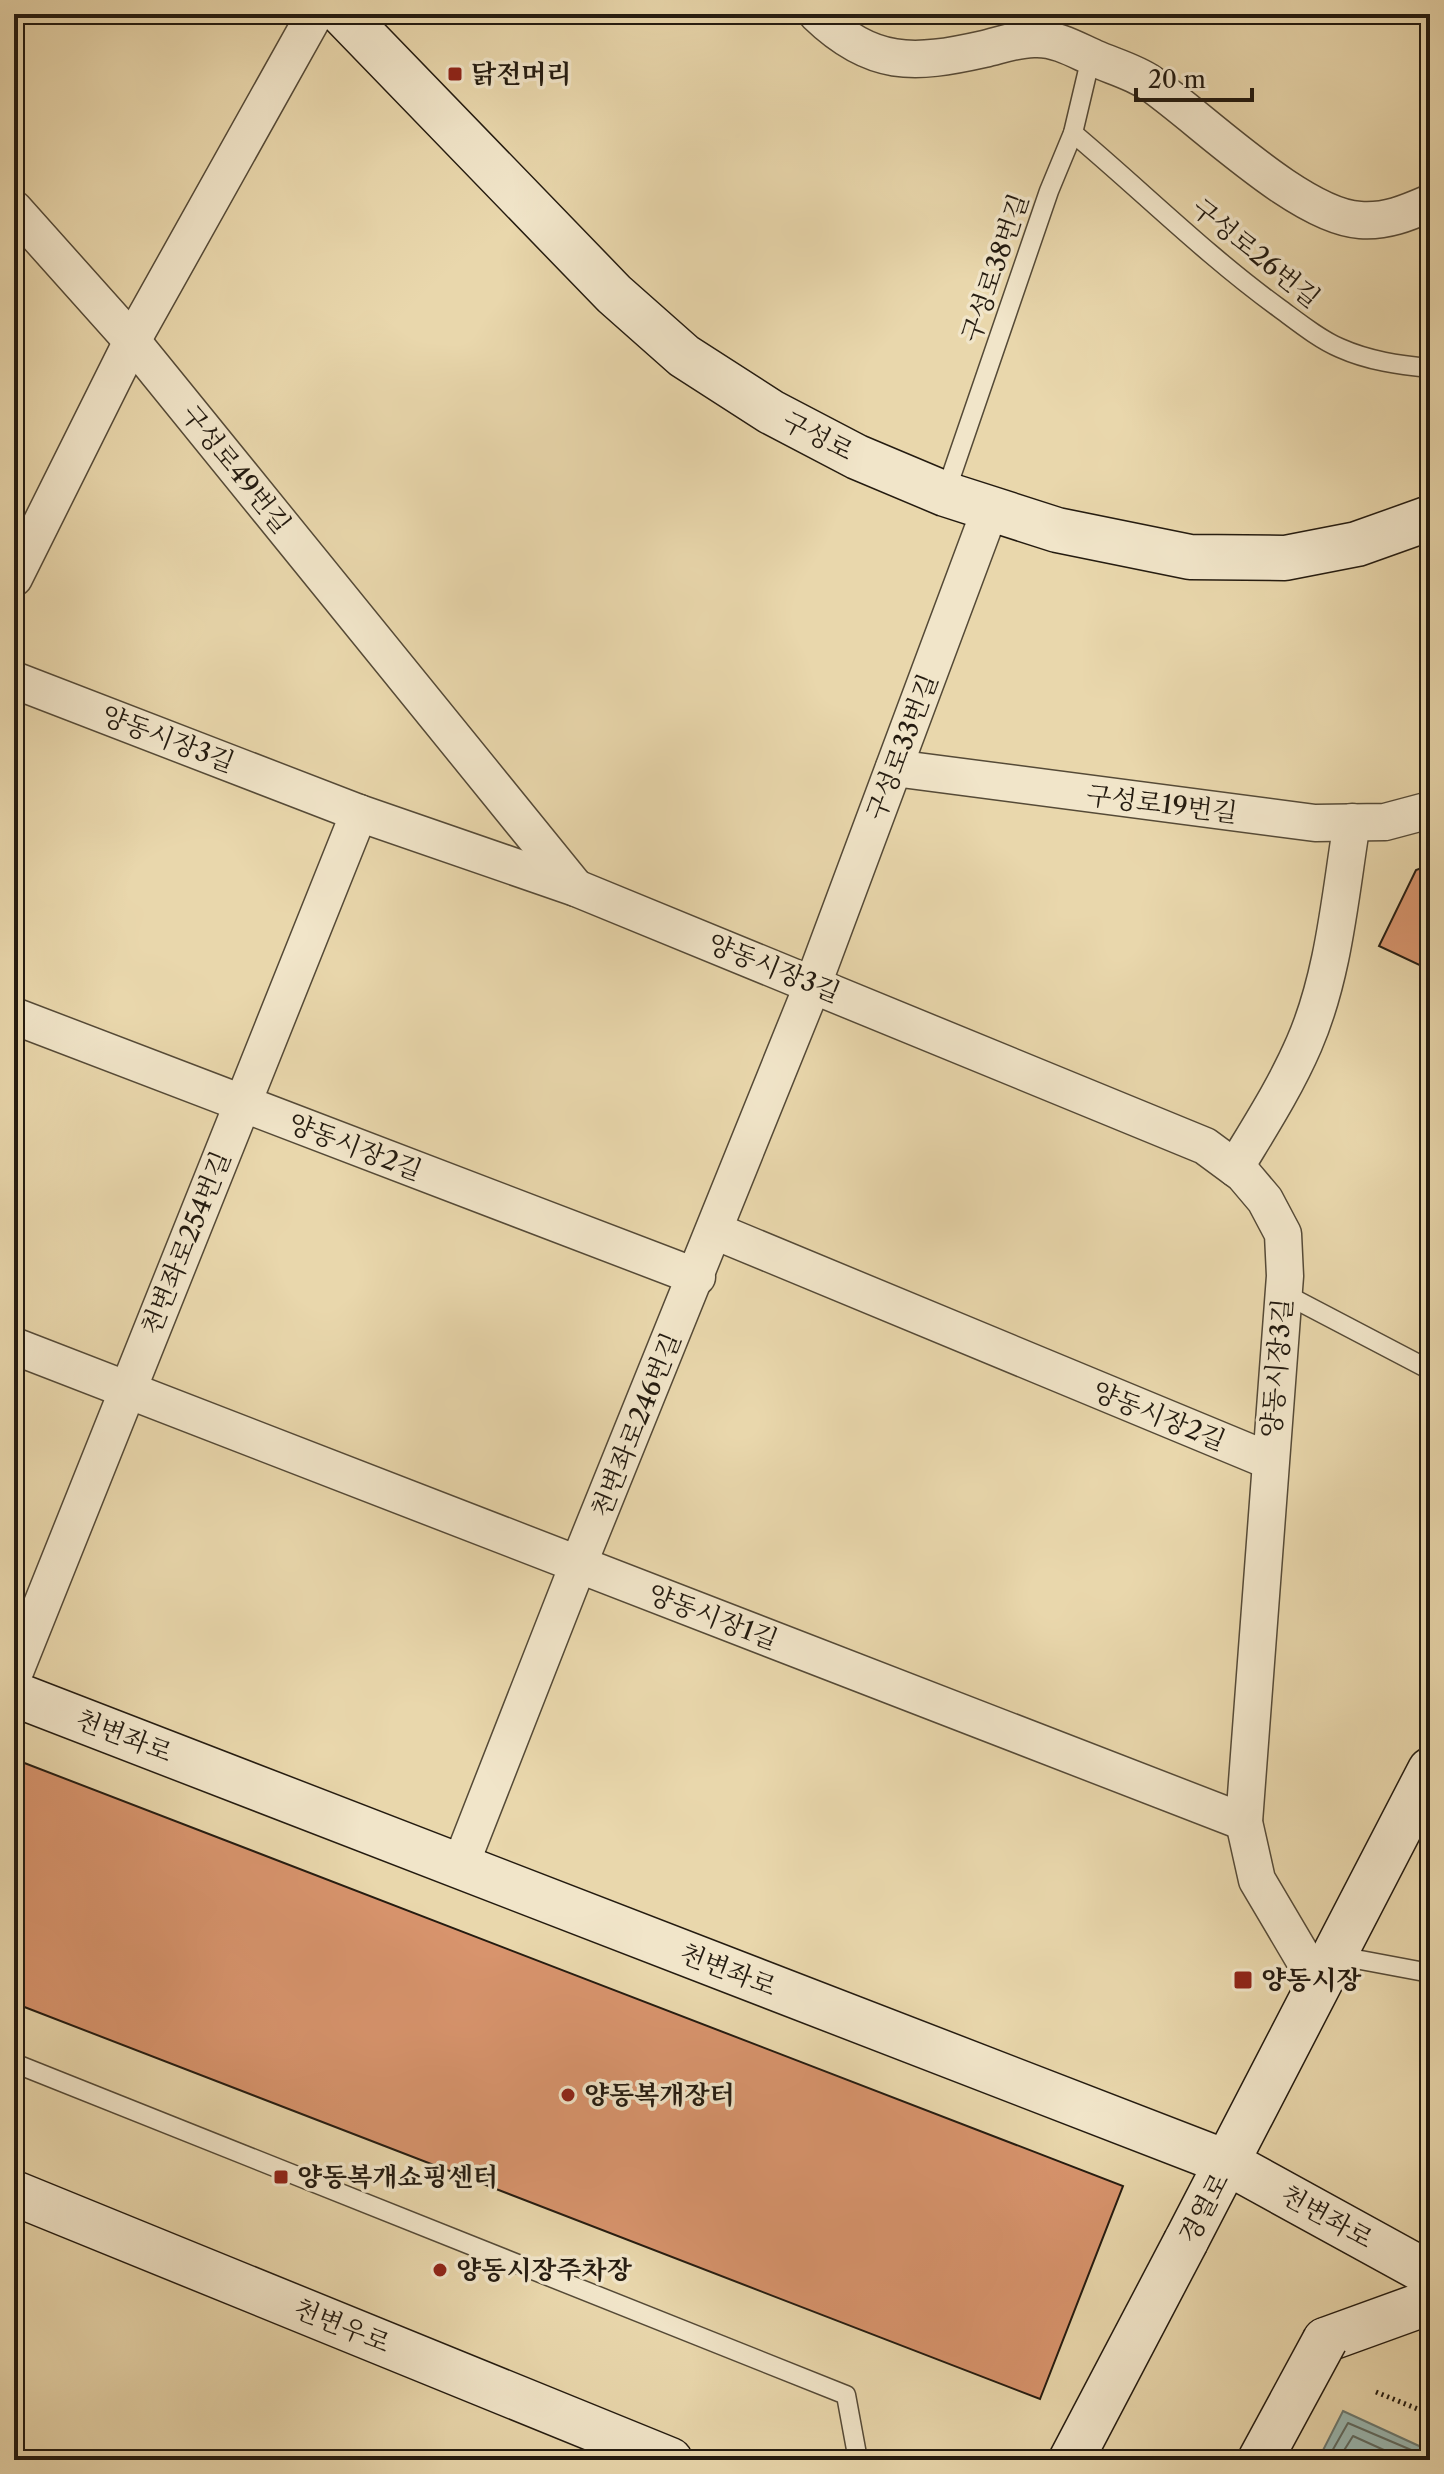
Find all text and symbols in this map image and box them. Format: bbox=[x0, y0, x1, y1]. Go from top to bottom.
scale bar bbox=[1136, 52, 1252, 102]
place label: 닭전머리 bbox=[471, 58, 571, 90]
marker: 닭전머리 bbox=[446, 65, 464, 83]
text: 20 m bbox=[1148, 65, 1206, 94]
street label: 구성로38번길 bbox=[955, 189, 1035, 347]
street label: 구성로26번길 bbox=[1185, 192, 1327, 314]
street label: 구성로49번길 bbox=[175, 398, 297, 540]
street label: 구성로 bbox=[777, 405, 859, 467]
street label: 구성로33번길 bbox=[859, 669, 945, 825]
street label: 양동시장3길 bbox=[97, 699, 239, 779]
street label: 구성로19번길 bbox=[1085, 779, 1239, 829]
street label: 양동시장3길 bbox=[703, 927, 845, 1009]
street label: 양동시장2길 bbox=[284, 1107, 426, 1187]
street label: 천변좌로254번길 bbox=[135, 1147, 237, 1339]
street label: 양동시장3길 bbox=[1255, 1297, 1299, 1439]
street label: 천변좌로246번길 bbox=[584, 1328, 688, 1522]
street label: 양동시장2길 bbox=[1088, 1375, 1230, 1457]
street label: 양동시장1길 bbox=[644, 1578, 782, 1656]
street label: 천변좌로 bbox=[71, 1703, 177, 1769]
street label: 천변좌로 bbox=[675, 1937, 781, 2003]
place label: 양동시장 bbox=[1261, 1964, 1362, 1996]
marker: 양동시장 bbox=[1232, 1969, 1254, 1991]
place label: 양동복개장터 bbox=[584, 2079, 735, 2111]
marker: 양동복개장터 bbox=[559, 2086, 577, 2104]
place label: 양동복개쇼핑센터 bbox=[297, 2161, 498, 2193]
street label: 경열로 bbox=[1172, 2167, 1236, 2249]
marker: 양동복개쇼핑센터 bbox=[272, 2168, 290, 2186]
street label: 천변좌로 bbox=[1275, 2179, 1379, 2255]
place label: 양동시장주차장 bbox=[456, 2254, 633, 2286]
marker: 양동시장주차장 bbox=[431, 2261, 449, 2279]
street label: 천변우로 bbox=[289, 2292, 395, 2360]

